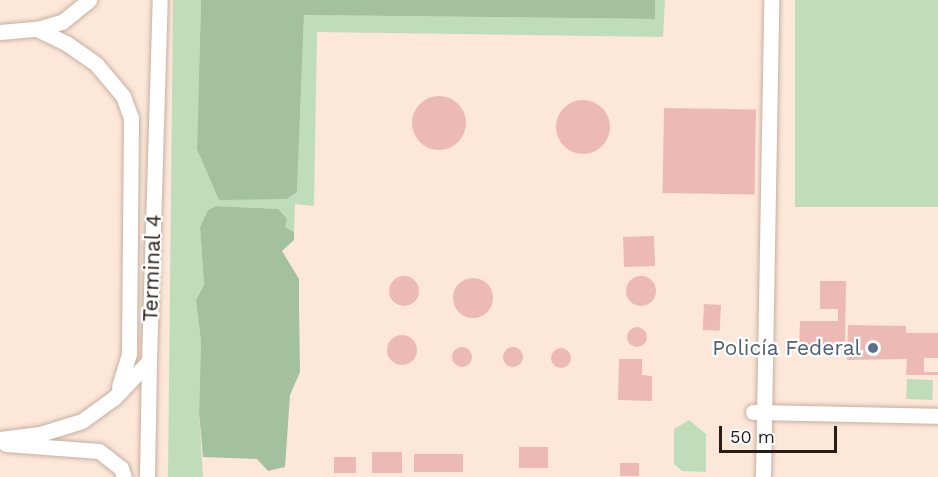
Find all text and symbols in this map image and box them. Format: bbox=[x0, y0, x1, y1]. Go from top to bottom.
street label: Terminal 4 bbox=[138, 214, 166, 322]
place label: Policía Federal bbox=[712, 335, 861, 361]
marker: Policía Federal bbox=[866, 341, 880, 355]
scale bar bbox=[722, 414, 840, 452]
text: 50 m bbox=[730, 426, 775, 447]

